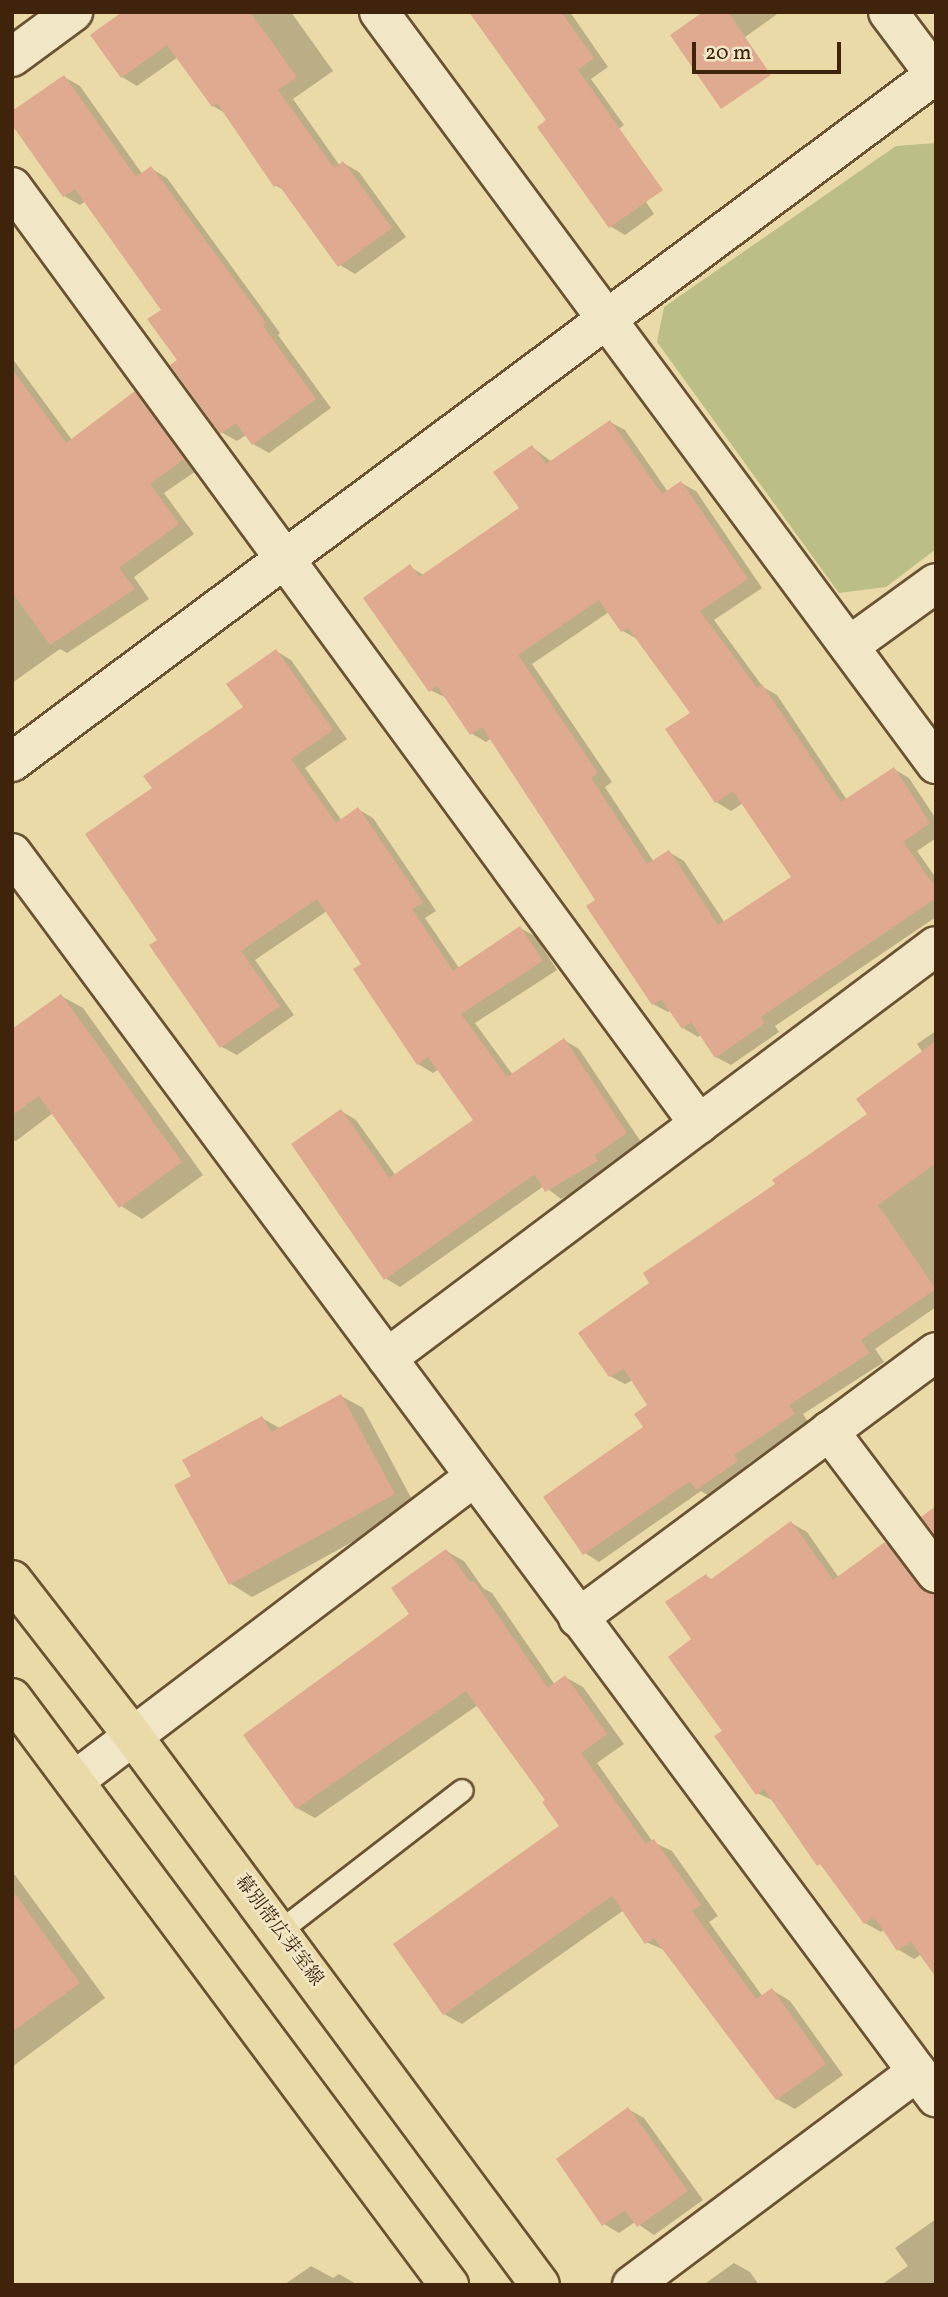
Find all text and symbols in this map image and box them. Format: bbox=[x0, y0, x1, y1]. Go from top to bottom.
scale bar bbox=[696, 28, 845, 72]
text: 20 m bbox=[705, 39, 751, 68]
street label: 幕別帯広芽室線 bbox=[229, 1871, 327, 1991]

